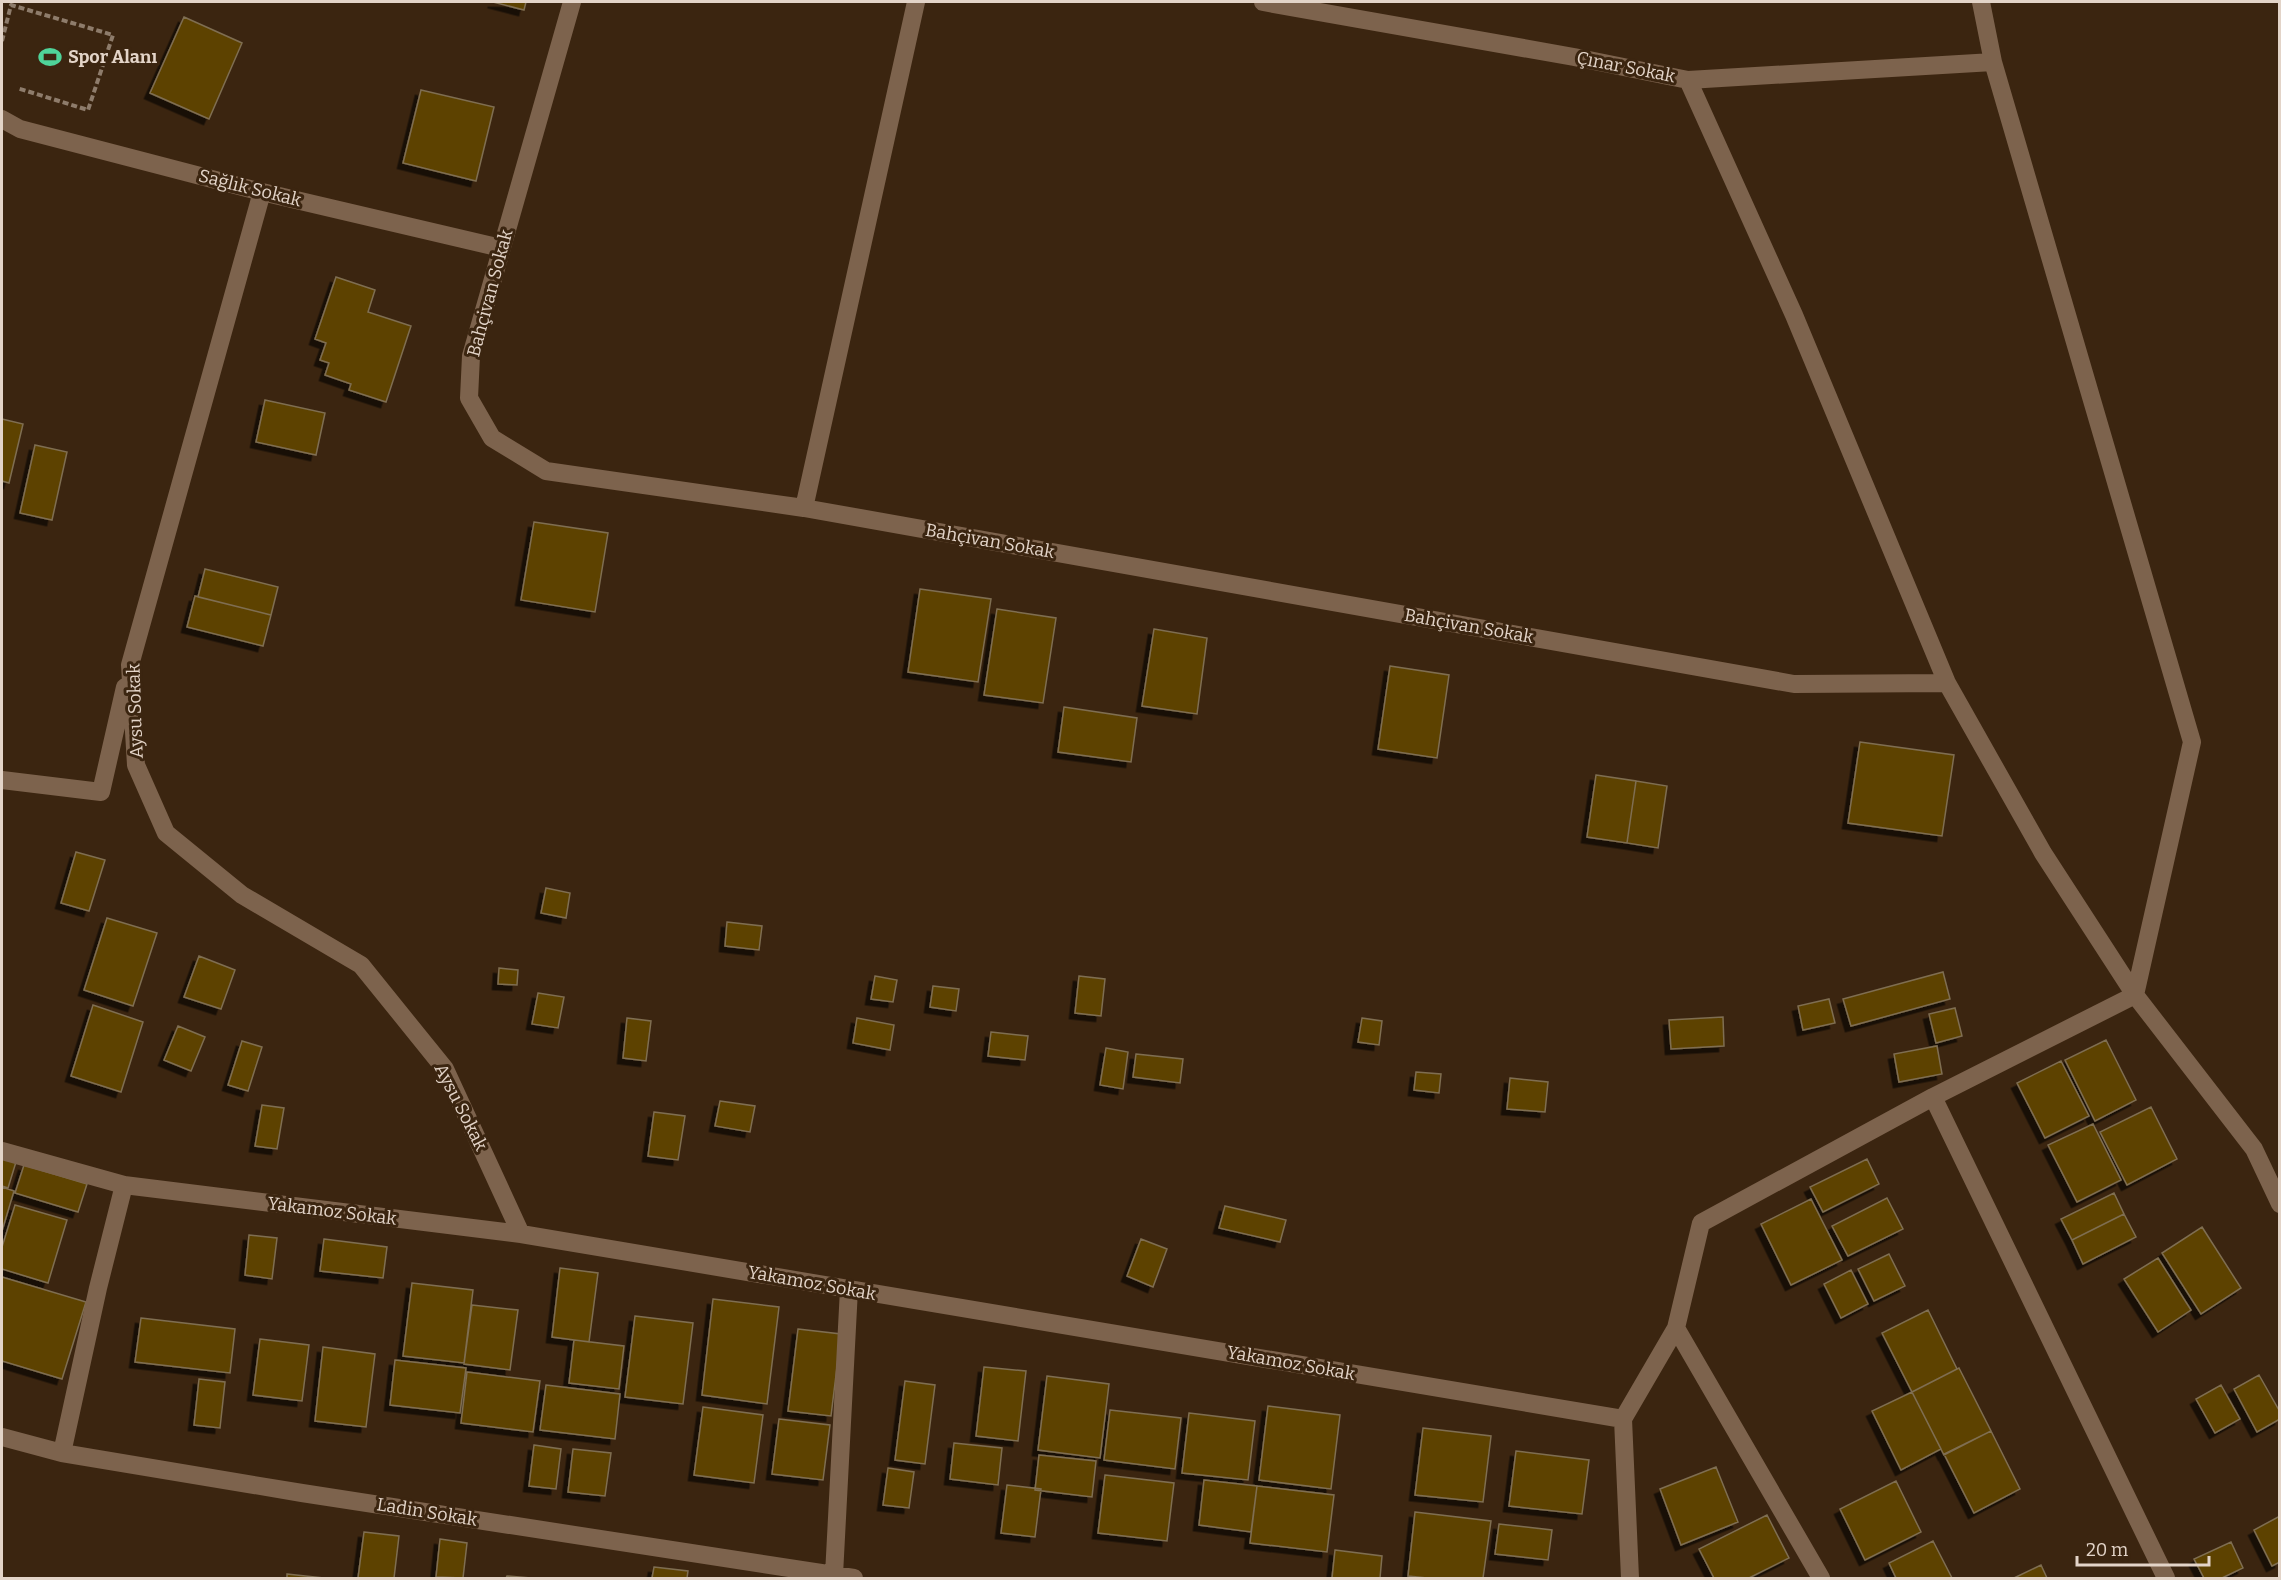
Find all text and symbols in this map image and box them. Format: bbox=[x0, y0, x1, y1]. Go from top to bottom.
sports icon: Spor Alanı bbox=[37, 44, 63, 70]
place label: Spor Alanı bbox=[68, 46, 157, 68]
street label: Çınar Sokak bbox=[1575, 47, 1678, 87]
street label: Sağlık Sokak bbox=[196, 165, 304, 212]
street label: Bahçivan Sokak bbox=[462, 226, 518, 359]
street label: Bahçivan Sokak bbox=[924, 519, 1057, 563]
street label: Bahçivan Sokak bbox=[1403, 604, 1536, 648]
street label: Aysu Sokak bbox=[122, 662, 148, 759]
street label: Aysu Sokak bbox=[430, 1060, 493, 1155]
street label: Yakamoz Sokak bbox=[266, 1192, 399, 1230]
street label: Yakamoz Sokak bbox=[746, 1261, 879, 1305]
street label: Yakamoz Sokak bbox=[1225, 1341, 1358, 1385]
street label: Ladin Sokak bbox=[375, 1493, 480, 1531]
scale bar bbox=[2077, 1529, 2209, 1567]
text: 20 m bbox=[2086, 1539, 2128, 1561]

